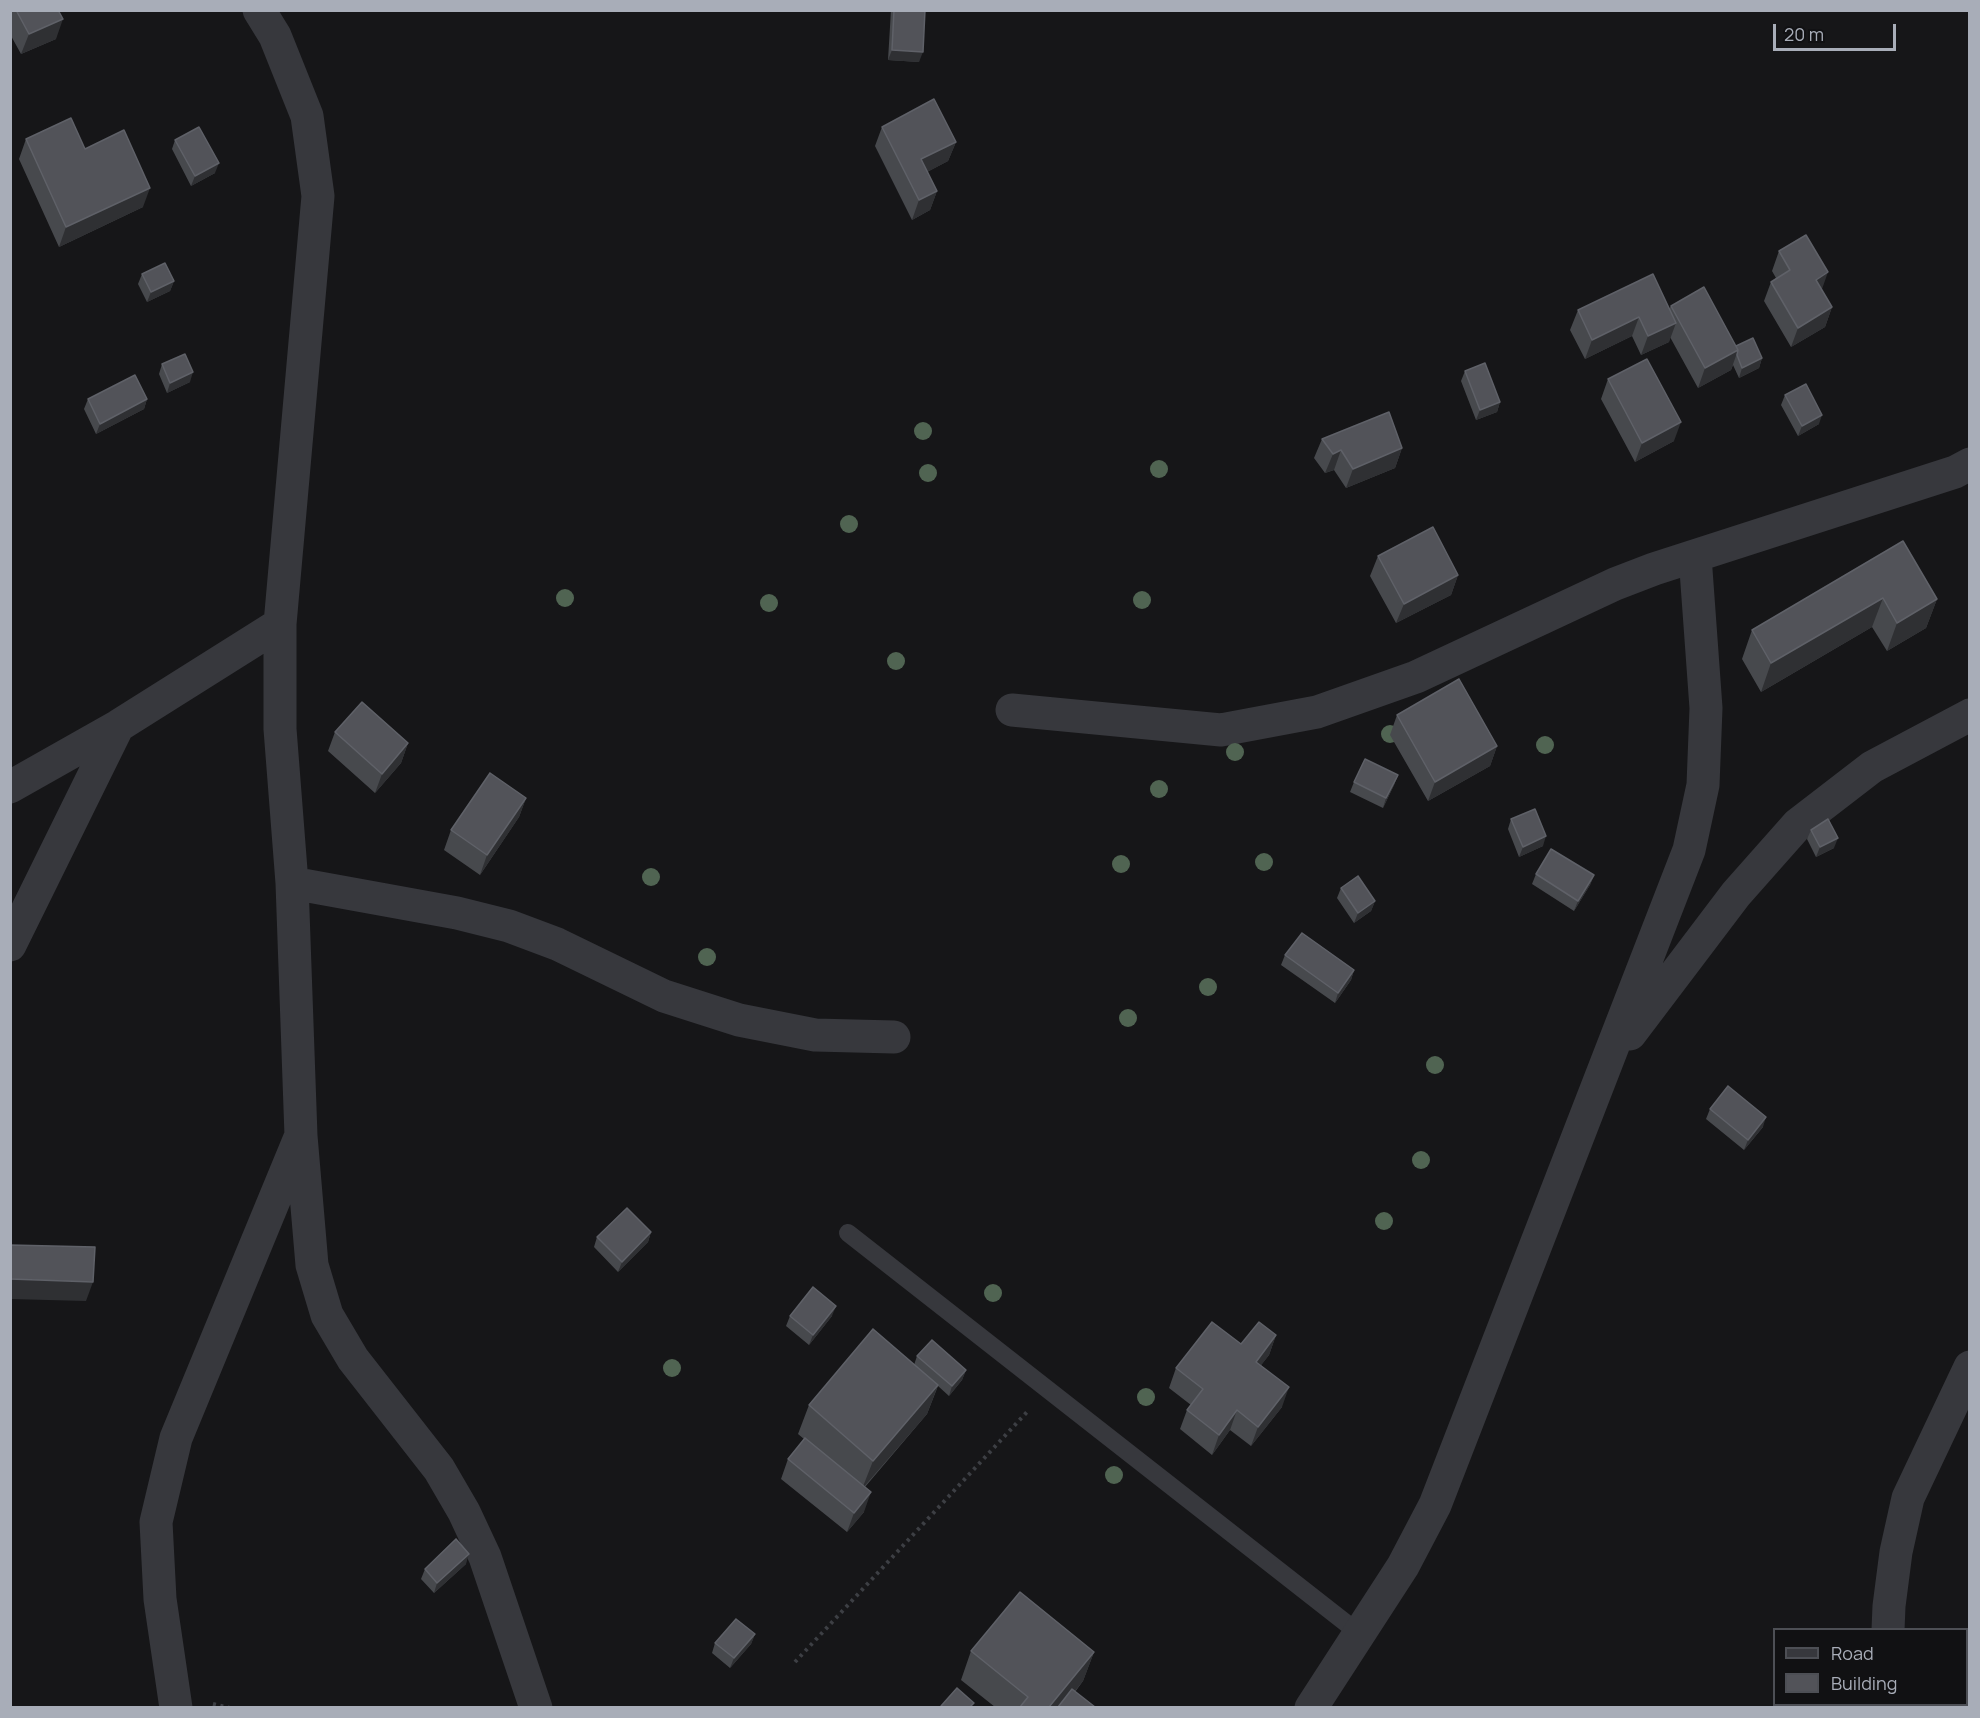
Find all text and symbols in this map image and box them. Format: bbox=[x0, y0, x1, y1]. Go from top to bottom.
scale bar bbox=[1776, 12, 1899, 50]
text: 20 m bbox=[1784, 22, 1824, 46]
legend bbox=[1773, 1628, 1968, 1706]
text: Road bbox=[1831, 1641, 1874, 1665]
text: Building bbox=[1831, 1671, 1897, 1695]

